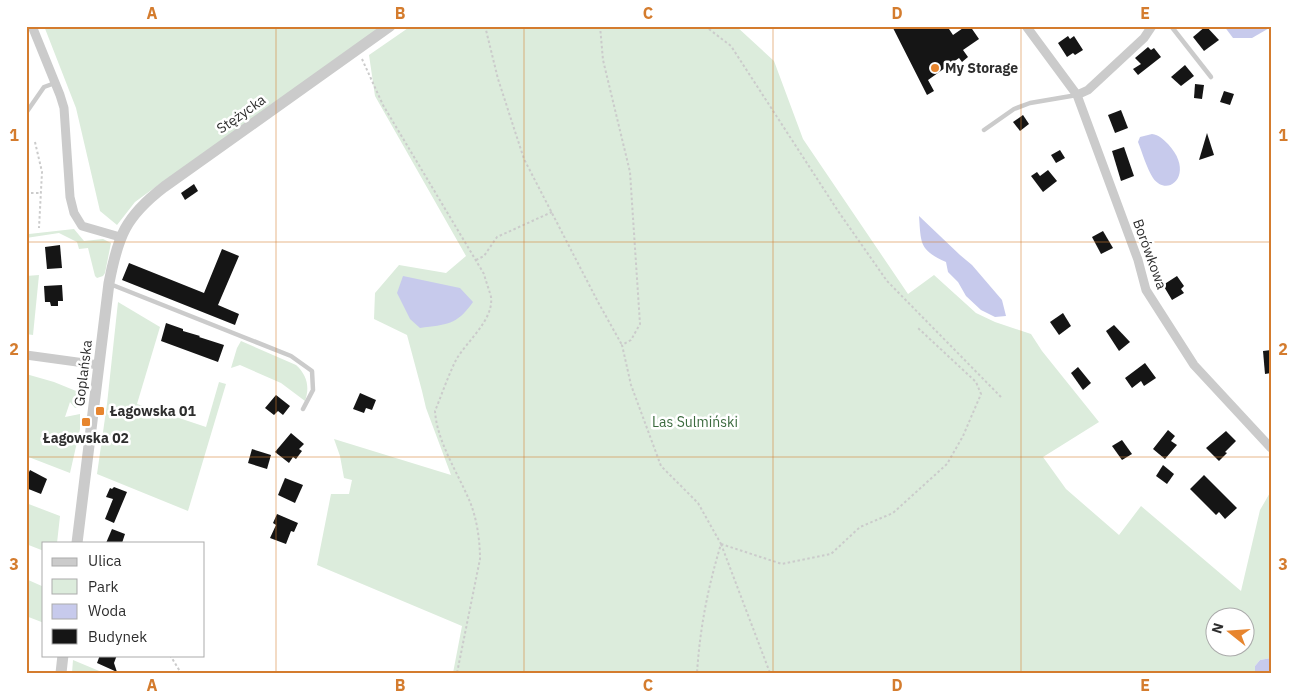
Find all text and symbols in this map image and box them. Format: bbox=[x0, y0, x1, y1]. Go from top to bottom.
text: A bbox=[147, 3, 158, 23]
text: B bbox=[395, 3, 406, 23]
text: C bbox=[643, 3, 653, 23]
text: D bbox=[891, 3, 903, 23]
text: E bbox=[1140, 3, 1150, 23]
place label: My Storage bbox=[945, 59, 1018, 77]
marker: My Storage bbox=[929, 62, 941, 74]
street label: Stężycka bbox=[213, 90, 269, 137]
text: 1 bbox=[9, 125, 19, 145]
text: 1 bbox=[1278, 125, 1288, 145]
street label: Borówkowa bbox=[1129, 216, 1171, 292]
street label: Goplańska bbox=[70, 338, 96, 407]
text: 2 bbox=[9, 339, 19, 359]
text: 2 bbox=[1278, 339, 1288, 359]
place label: Łagowska 01 bbox=[109, 402, 197, 420]
marker: Łagowska 01 bbox=[94, 405, 106, 417]
park label: Las Sulmiński bbox=[652, 413, 738, 431]
marker: Łagowska 02 bbox=[80, 416, 92, 428]
place label: Łagowska 02 bbox=[42, 429, 129, 447]
legend bbox=[42, 542, 205, 656]
text: Ulica bbox=[88, 551, 122, 570]
text: 3 bbox=[9, 554, 19, 574]
text: 3 bbox=[1278, 554, 1288, 574]
text: Park bbox=[88, 577, 118, 596]
text: Woda bbox=[88, 601, 126, 620]
north arrow bbox=[1204, 606, 1254, 656]
text: N bbox=[1207, 621, 1228, 636]
text: Budynek bbox=[88, 627, 147, 646]
text: A bbox=[147, 675, 158, 695]
text: B bbox=[395, 675, 406, 695]
text: C bbox=[643, 675, 653, 695]
text: D bbox=[891, 675, 903, 695]
text: E bbox=[1140, 675, 1150, 695]

